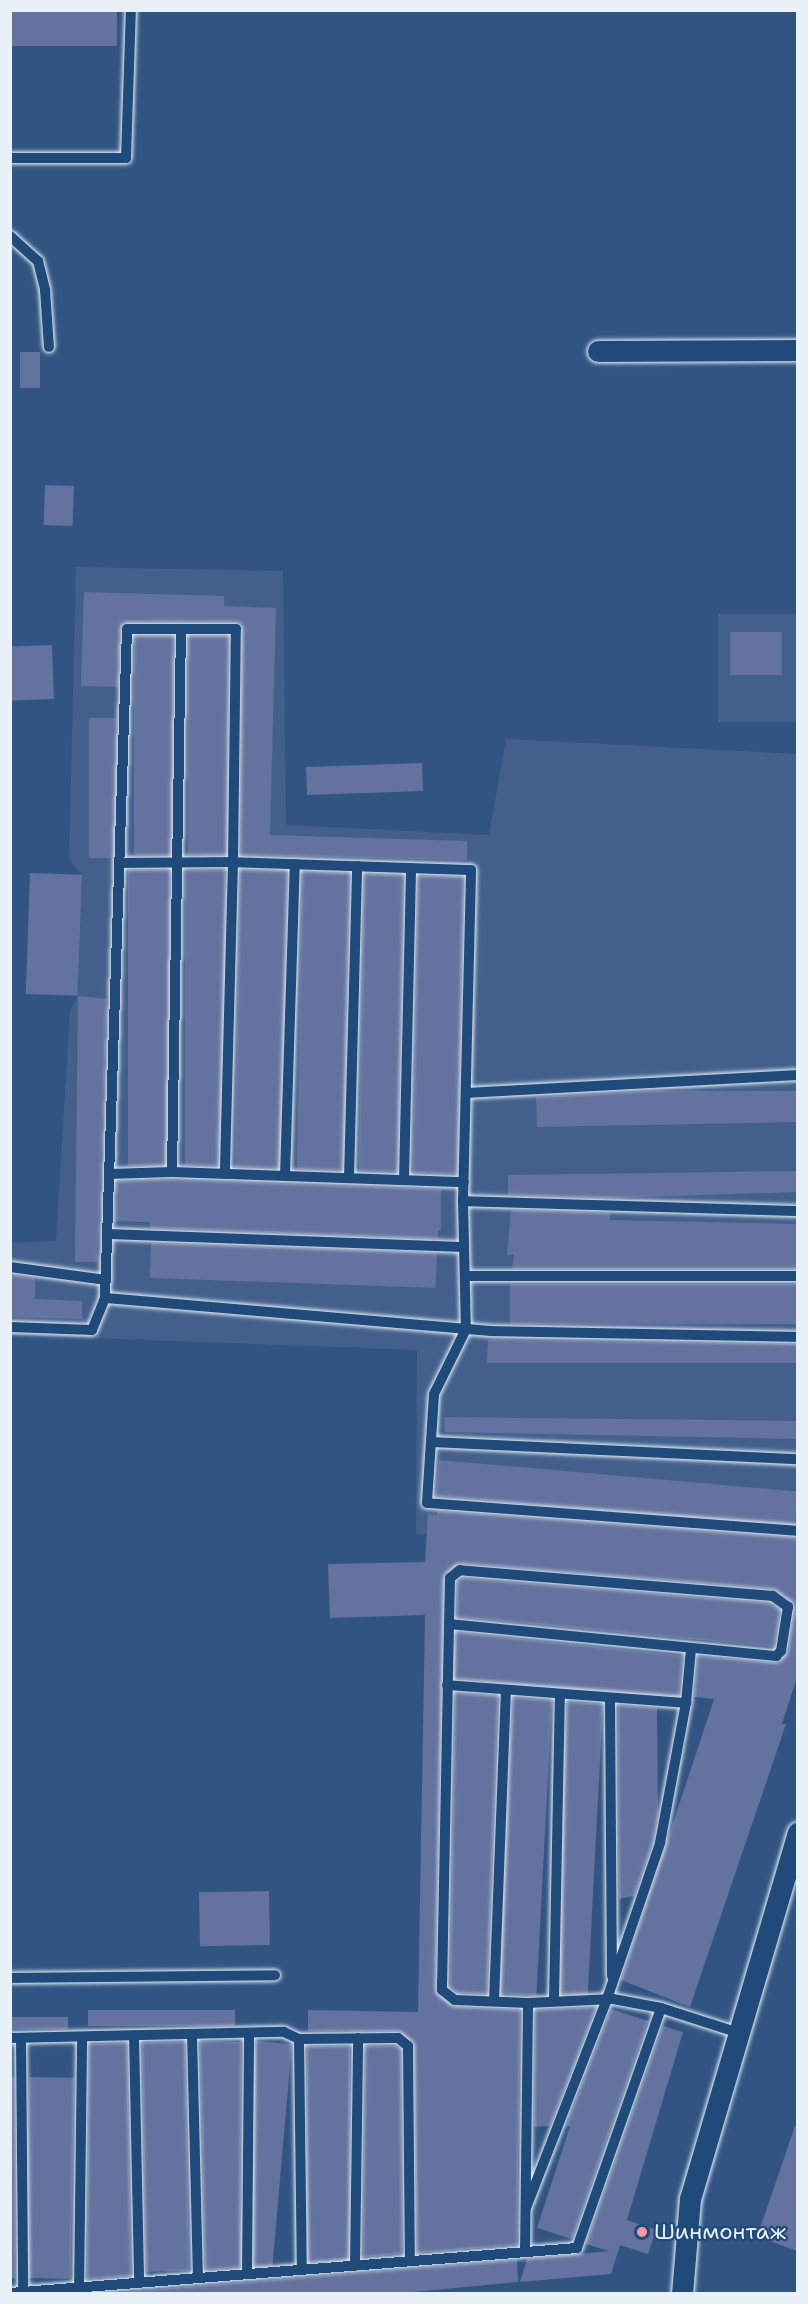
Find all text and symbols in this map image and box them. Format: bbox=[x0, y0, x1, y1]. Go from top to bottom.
place label: Шинмонтаж bbox=[654, 2219, 786, 2245]
marker: Шинмонтаж bbox=[635, 2225, 649, 2239]

